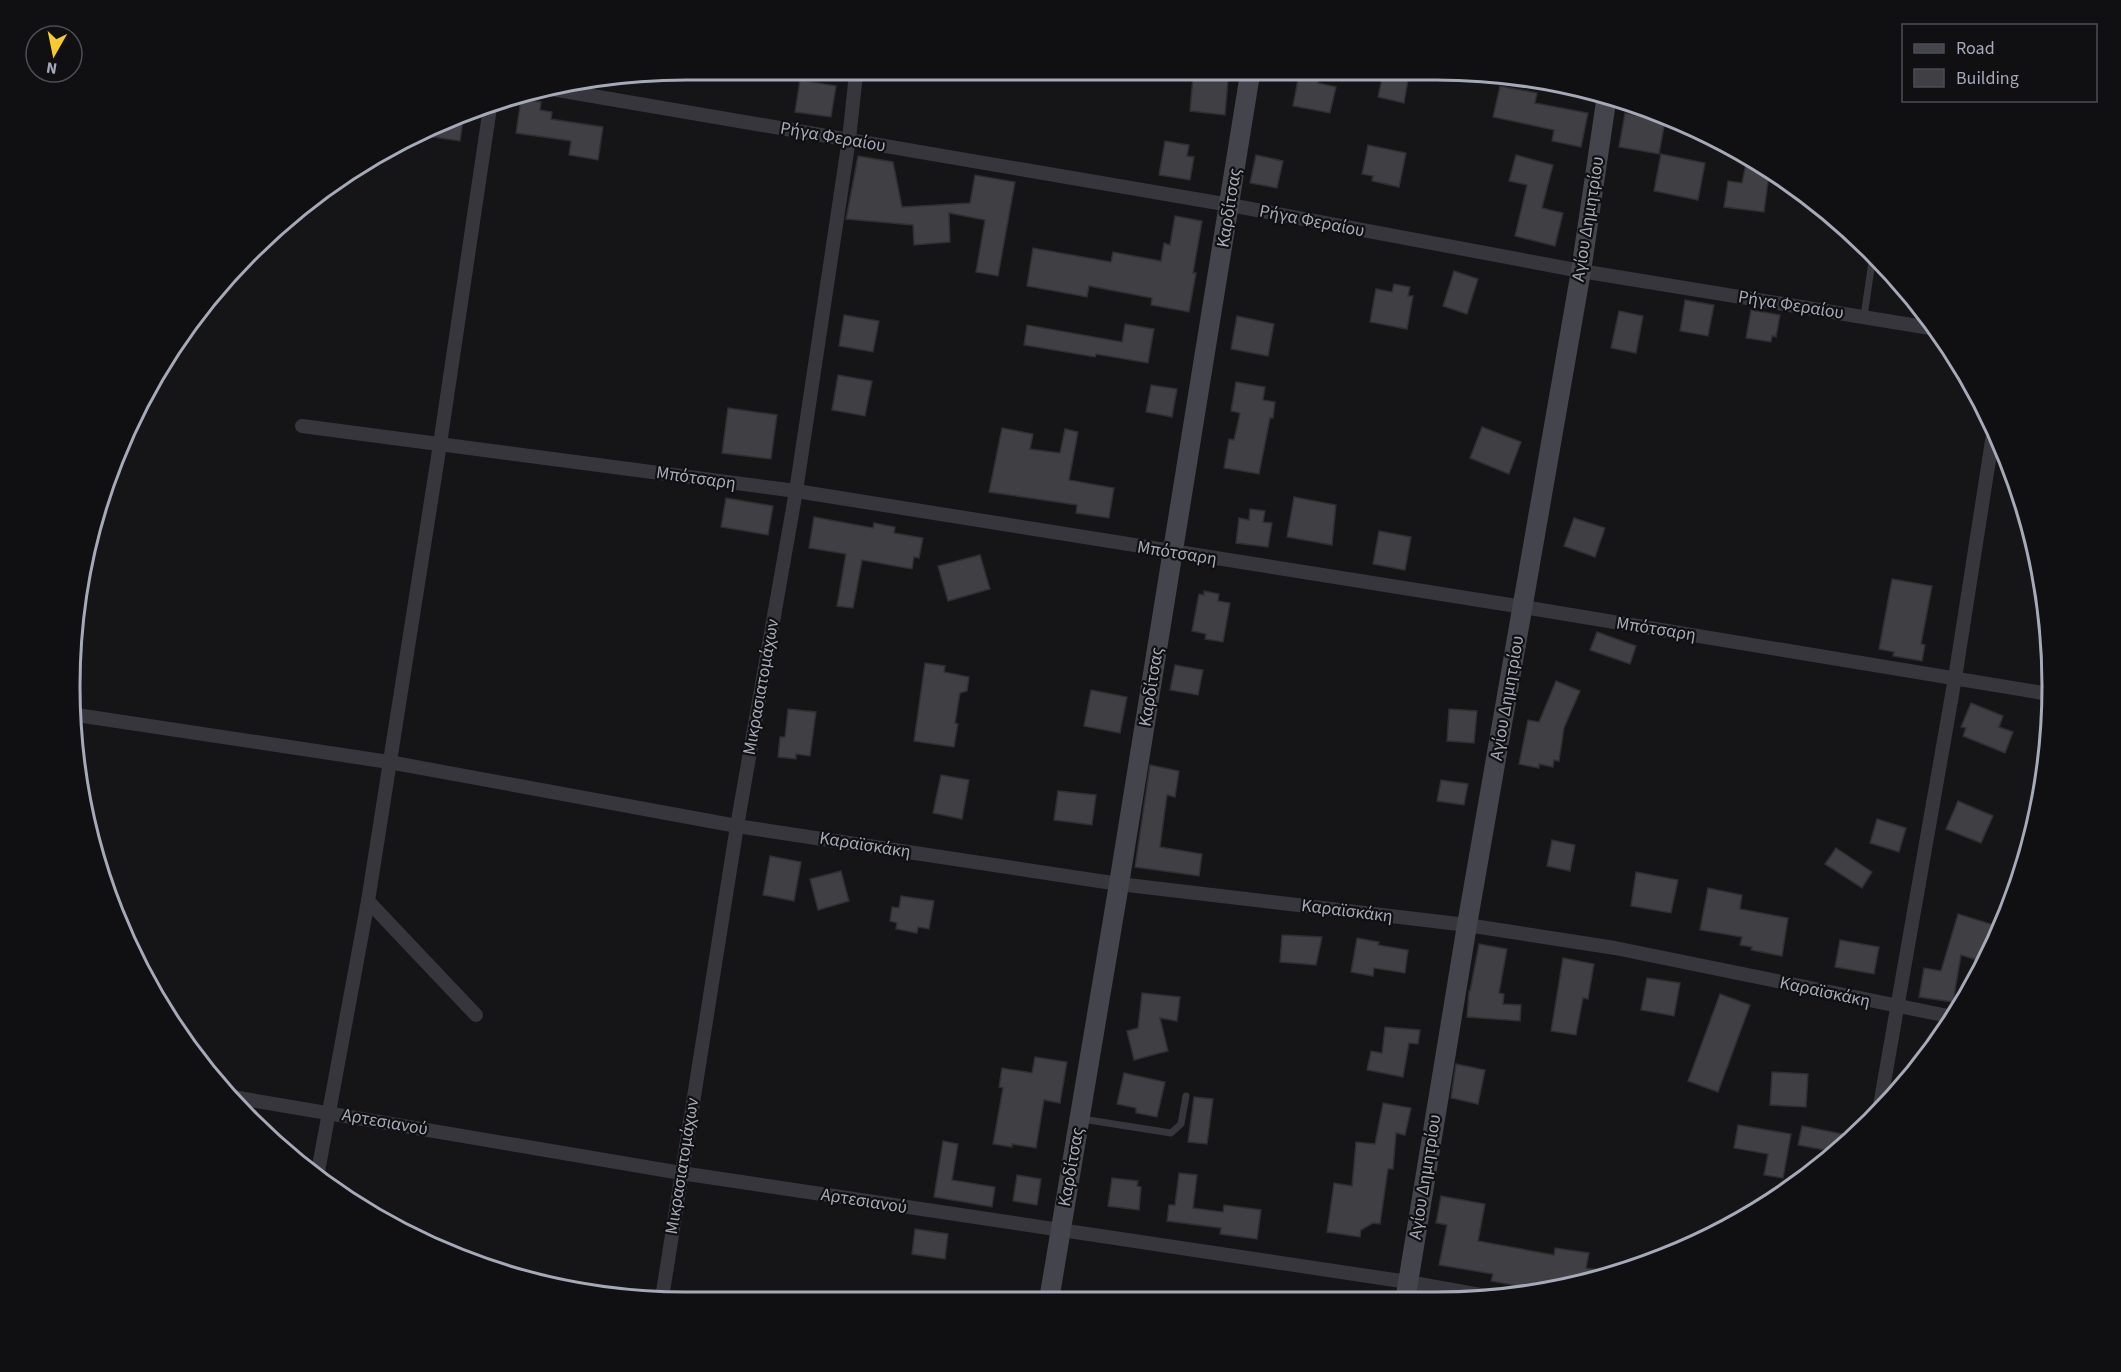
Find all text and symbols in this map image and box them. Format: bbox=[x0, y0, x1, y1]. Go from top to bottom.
north arrow bbox=[24, 24, 84, 84]
legend bbox=[1902, 24, 2097, 102]
text: Road bbox=[1956, 36, 1995, 61]
text: N bbox=[45, 56, 59, 80]
text: Building bbox=[1956, 66, 2019, 91]
street label: Ρήγα Φεραίου bbox=[778, 115, 888, 159]
street label: Αγίου Δημητρίου bbox=[1566, 155, 1610, 283]
street label: Καρδίτσας bbox=[1210, 166, 1248, 249]
street label: Ρήγα Φεραίου bbox=[1257, 199, 1367, 243]
street label: Ρήγα Φεραίου bbox=[1736, 284, 1846, 326]
street label: Μπότσαρη bbox=[655, 460, 737, 496]
street label: Μπότσαρη bbox=[1135, 534, 1219, 572]
street label: Μπότσαρη bbox=[1614, 610, 1698, 648]
street label: Μικρασιατομάχων bbox=[737, 617, 785, 757]
street label: Αγίου Δημητρίου bbox=[1484, 634, 1530, 762]
street label: Καρδίτσας bbox=[1132, 645, 1170, 728]
street label: Καραϊσκάκη bbox=[818, 825, 912, 865]
street label: Καραϊσκάκη bbox=[1300, 893, 1394, 929]
street label: Καραϊσκάκη bbox=[1777, 970, 1873, 1014]
street label: Μικρασιατομάχων bbox=[659, 1096, 705, 1236]
street label: Αρτεσιανού bbox=[340, 1102, 430, 1142]
street label: Αγίου Δημητρίου bbox=[1403, 1113, 1447, 1241]
street label: Καρδίτσας bbox=[1052, 1125, 1090, 1208]
street label: Αρτεσιανού bbox=[819, 1182, 909, 1220]

